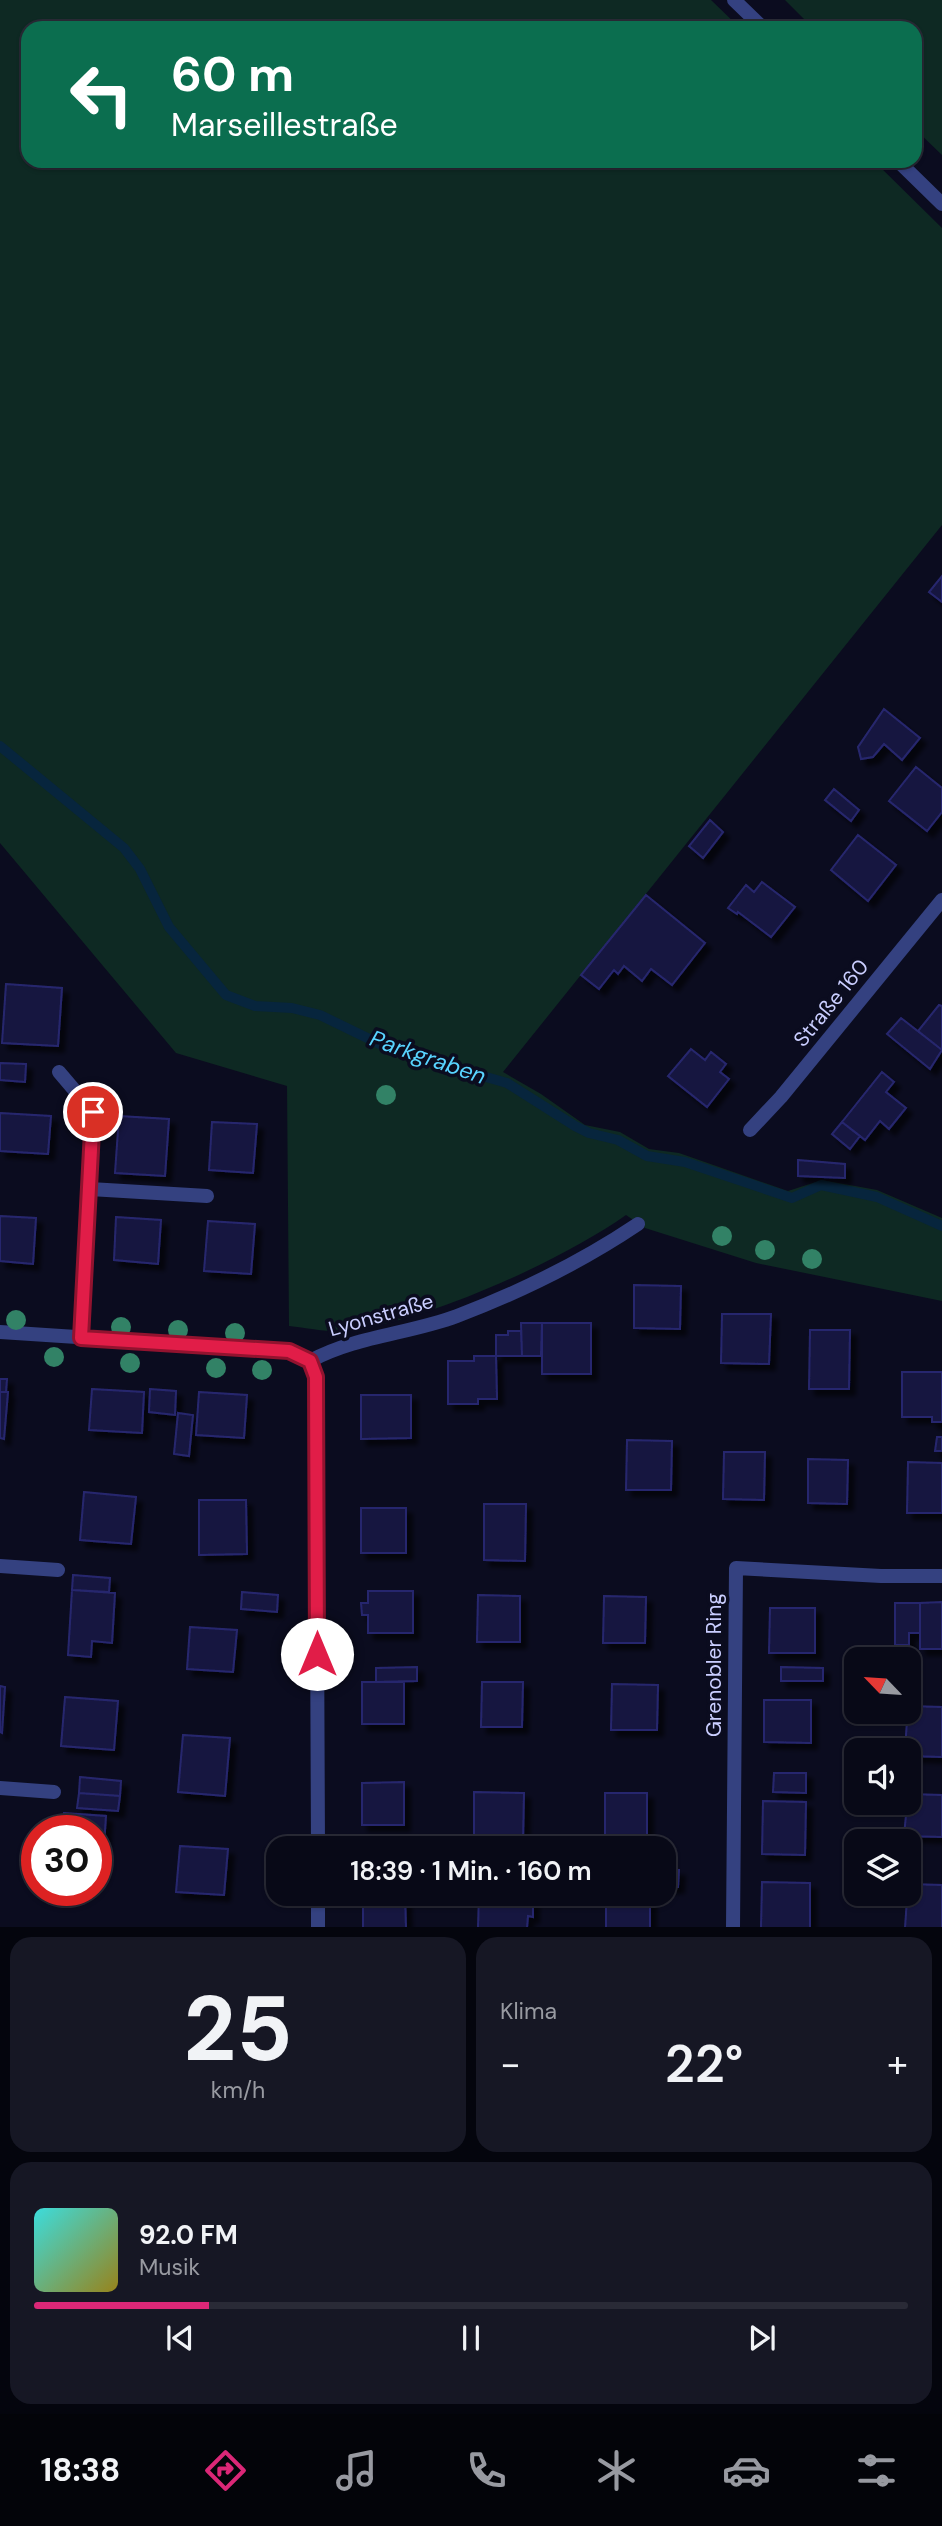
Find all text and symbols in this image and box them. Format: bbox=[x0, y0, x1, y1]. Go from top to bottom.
text: 60 m bbox=[171, 42, 294, 106]
icon: left bbox=[56, 49, 147, 140]
text: Marseillestraße bbox=[171, 104, 398, 146]
street label: Straße 160 bbox=[787, 953, 875, 1053]
water label: Parkgraben bbox=[366, 1023, 490, 1091]
pin bbox=[63, 1082, 123, 1142]
icon: arrive bbox=[74, 1093, 112, 1131]
street label: Lyonstraße bbox=[325, 1287, 437, 1343]
street label: Grenobler Ring bbox=[700, 1593, 728, 1737]
position arrow bbox=[280, 1617, 354, 1691]
north arrow bbox=[844, 1647, 920, 1724]
map controls bbox=[844, 1647, 921, 1906]
button: sound bbox=[844, 1738, 921, 1815]
speed limit sign: 30 bbox=[21, 1815, 112, 1906]
button: layers bbox=[844, 1829, 921, 1906]
text: 18:39 · 1 Min. · 160 m bbox=[350, 1854, 592, 1888]
text: 25 bbox=[183, 1970, 293, 2088]
text: Klima bbox=[500, 1996, 557, 2026]
text: 22° bbox=[665, 2030, 743, 2098]
text: − bbox=[500, 2039, 521, 2089]
text: + bbox=[887, 2039, 908, 2089]
text: km/h bbox=[211, 2075, 265, 2105]
text: 92.0 FM bbox=[139, 2218, 238, 2252]
text: Musik bbox=[139, 2252, 200, 2282]
icon: previous bbox=[161, 2319, 199, 2357]
icon: pause bbox=[452, 2319, 490, 2357]
icon: next bbox=[743, 2319, 781, 2357]
icon: directions bbox=[201, 2446, 250, 2495]
icon: music bbox=[332, 2446, 381, 2495]
icon: phone bbox=[462, 2446, 511, 2495]
icon: climate bbox=[592, 2446, 641, 2495]
icon: car bbox=[722, 2446, 771, 2495]
icon: filters bbox=[852, 2446, 901, 2495]
text: 18:38 bbox=[41, 2449, 120, 2491]

